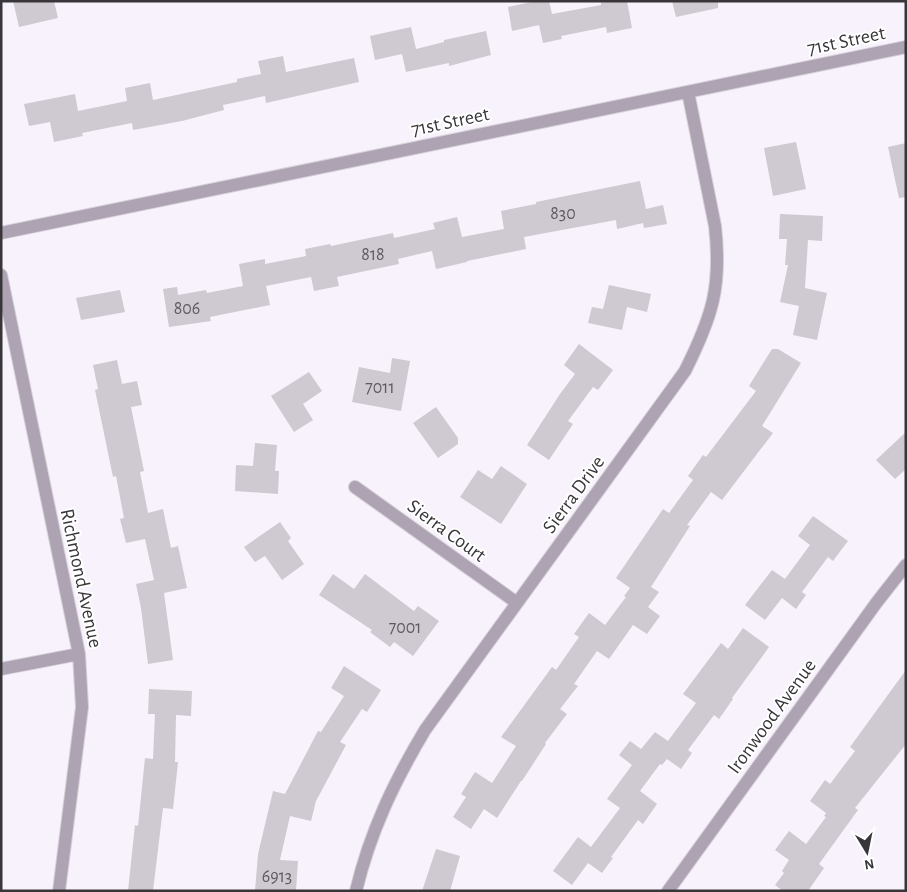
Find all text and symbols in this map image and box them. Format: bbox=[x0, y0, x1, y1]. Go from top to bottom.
street label: 71st Street bbox=[805, 23, 888, 59]
street label: 71st Street bbox=[409, 104, 492, 140]
house number: 830 bbox=[550, 205, 576, 223]
house number: 818 bbox=[361, 246, 385, 264]
house number: 806 bbox=[174, 300, 200, 318]
house number: 7011 bbox=[365, 379, 395, 397]
street label: Sierra Drive bbox=[539, 452, 608, 537]
street label: Sierra Court bbox=[404, 496, 490, 566]
street label: Richmond Avenue bbox=[57, 507, 106, 650]
house number: 7001 bbox=[389, 619, 421, 637]
street label: Ironwood Avenue bbox=[724, 656, 820, 777]
north arrow bbox=[842, 827, 892, 877]
text: N bbox=[863, 856, 875, 872]
house number: 6913 bbox=[262, 868, 292, 886]

